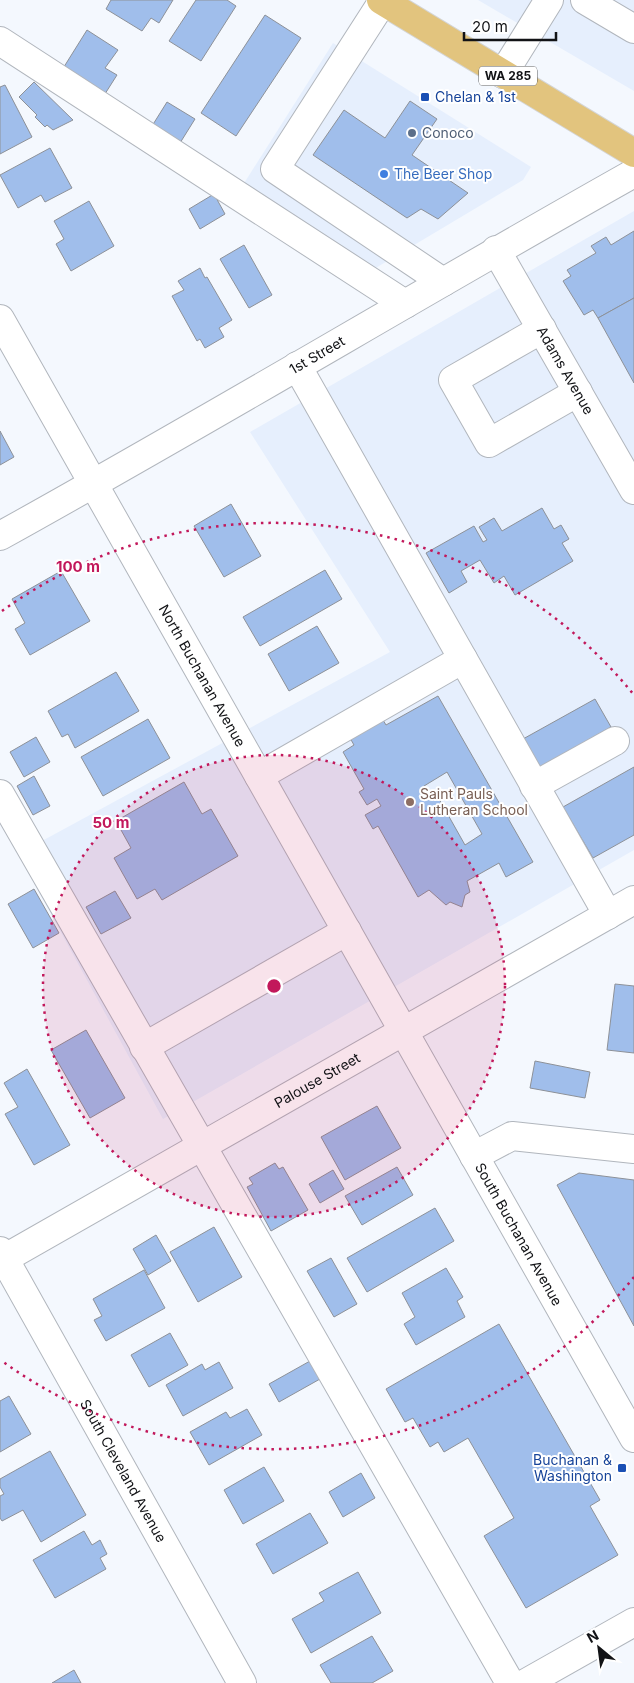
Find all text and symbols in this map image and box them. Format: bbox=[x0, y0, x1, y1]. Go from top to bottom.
scale bar bbox=[464, 10, 556, 42]
text: 20 m bbox=[472, 17, 508, 36]
road number: WA 285 bbox=[479, 66, 537, 85]
place label: Chelan & 1st bbox=[435, 88, 516, 105]
marker: Chelan & 1st bbox=[419, 91, 431, 103]
place label: Conoco bbox=[422, 124, 474, 141]
marker: Conoco bbox=[406, 127, 418, 139]
place label: The Beer Shop bbox=[394, 165, 492, 182]
marker: The Beer Shop bbox=[378, 168, 390, 180]
street label: Adams Avenue bbox=[534, 323, 598, 417]
street label: 1st Street bbox=[286, 332, 348, 377]
text: 100 m bbox=[56, 557, 100, 576]
street label: North Buchanan Avenue bbox=[156, 601, 250, 749]
place label: Saint Pauls Lutheran School bbox=[420, 785, 528, 818]
marker: Saint Pauls Lutheran School bbox=[404, 796, 416, 808]
text: 50 m bbox=[93, 813, 129, 832]
centre of rings bbox=[265, 977, 283, 995]
street label: Palouse Street bbox=[271, 1049, 363, 1111]
street label: South Buchanan Avenue bbox=[472, 1160, 566, 1309]
street label: South Cleveland Avenue bbox=[77, 1396, 170, 1545]
place label: Buchanan & Washington bbox=[533, 1451, 612, 1484]
marker: Buchanan & Washington bbox=[616, 1462, 628, 1474]
north arrow bbox=[574, 1623, 624, 1673]
text: N bbox=[584, 1626, 601, 1646]

